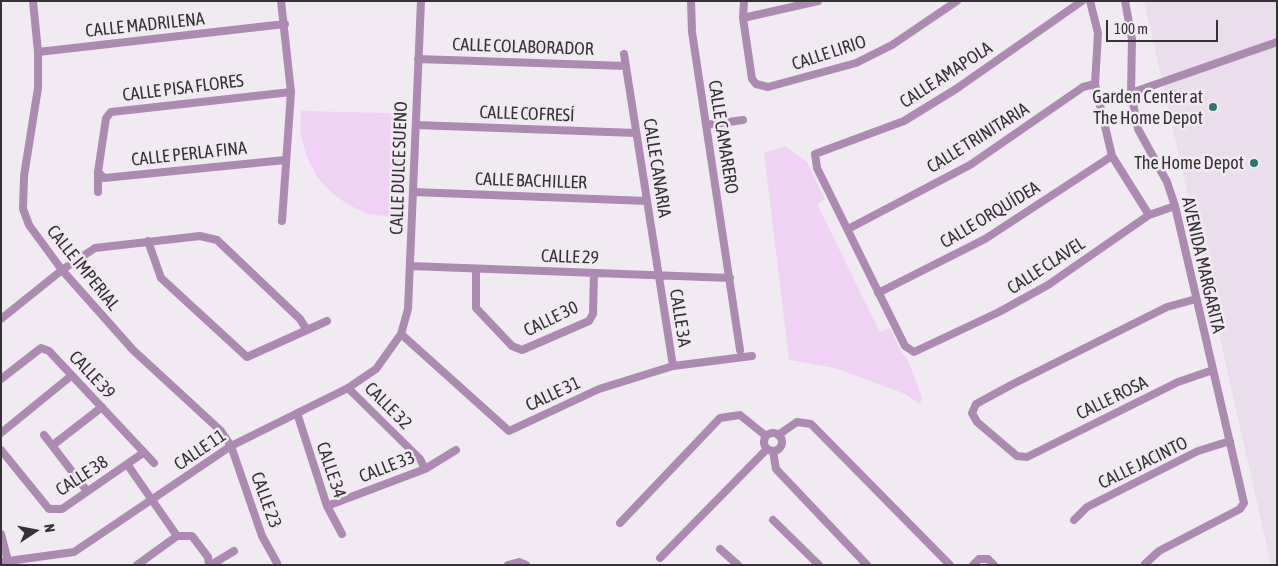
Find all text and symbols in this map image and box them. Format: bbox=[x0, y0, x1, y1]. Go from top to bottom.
street label: CALLE MADRILENA bbox=[84, 8, 206, 42]
scale bar bbox=[1108, 10, 1220, 42]
text: 100 m bbox=[1114, 20, 1148, 37]
street label: CALLE LIRIO bbox=[789, 31, 869, 75]
street label: CALLE COLABORADOR bbox=[452, 34, 594, 60]
street label: CALLE AMAPOLA bbox=[896, 37, 996, 113]
street label: CALLE PISA FLORES bbox=[121, 70, 245, 106]
street label: CALLE CAMARERO bbox=[703, 79, 743, 195]
place label: Garden Center at The Home Depot bbox=[1092, 86, 1203, 128]
street label: CALLE TRINITARIA bbox=[923, 98, 1033, 178]
street label: CALLE DULCE SUENO bbox=[386, 101, 412, 235]
marker: Garden Center at The Home Depot bbox=[1207, 101, 1219, 113]
street label: CALLE COFRESÍ bbox=[479, 102, 575, 126]
street label: CALLE CANARIA bbox=[639, 117, 675, 219]
street label: CALLE PERLA FINA bbox=[130, 137, 248, 171]
place label: The Home Depot bbox=[1134, 152, 1244, 174]
marker: The Home Depot bbox=[1248, 157, 1260, 169]
street label: CALLE BACHILLER bbox=[475, 168, 587, 194]
street label: CALLE ORQUÍDEA bbox=[936, 177, 1044, 253]
street label: AVENIDA MARGARITA bbox=[1177, 195, 1229, 335]
street label: CALLE IMPERIAL bbox=[42, 221, 124, 315]
street label: CALLE CLAVEL bbox=[1003, 233, 1089, 299]
street label: CALLE 29 bbox=[541, 245, 599, 269]
street label: CALLE 3A bbox=[665, 288, 695, 348]
street label: CALLE 30 bbox=[520, 297, 582, 341]
street label: CALLE 39 bbox=[64, 346, 120, 404]
street label: CALLE ROSA bbox=[1073, 371, 1151, 425]
street label: CALLE 31 bbox=[522, 372, 584, 416]
street label: CALLE 32 bbox=[360, 378, 416, 434]
street label: CALLE 11 bbox=[170, 425, 230, 475]
street label: CALLE JACINTO bbox=[1095, 432, 1191, 494]
street label: CALLE 34 bbox=[311, 439, 351, 501]
street label: CALLE 33 bbox=[356, 447, 418, 487]
street label: CALLE 38 bbox=[52, 451, 112, 501]
street label: CALLE 23 bbox=[246, 469, 286, 531]
north arrow bbox=[10, 506, 60, 556]
text: N bbox=[41, 523, 58, 534]

